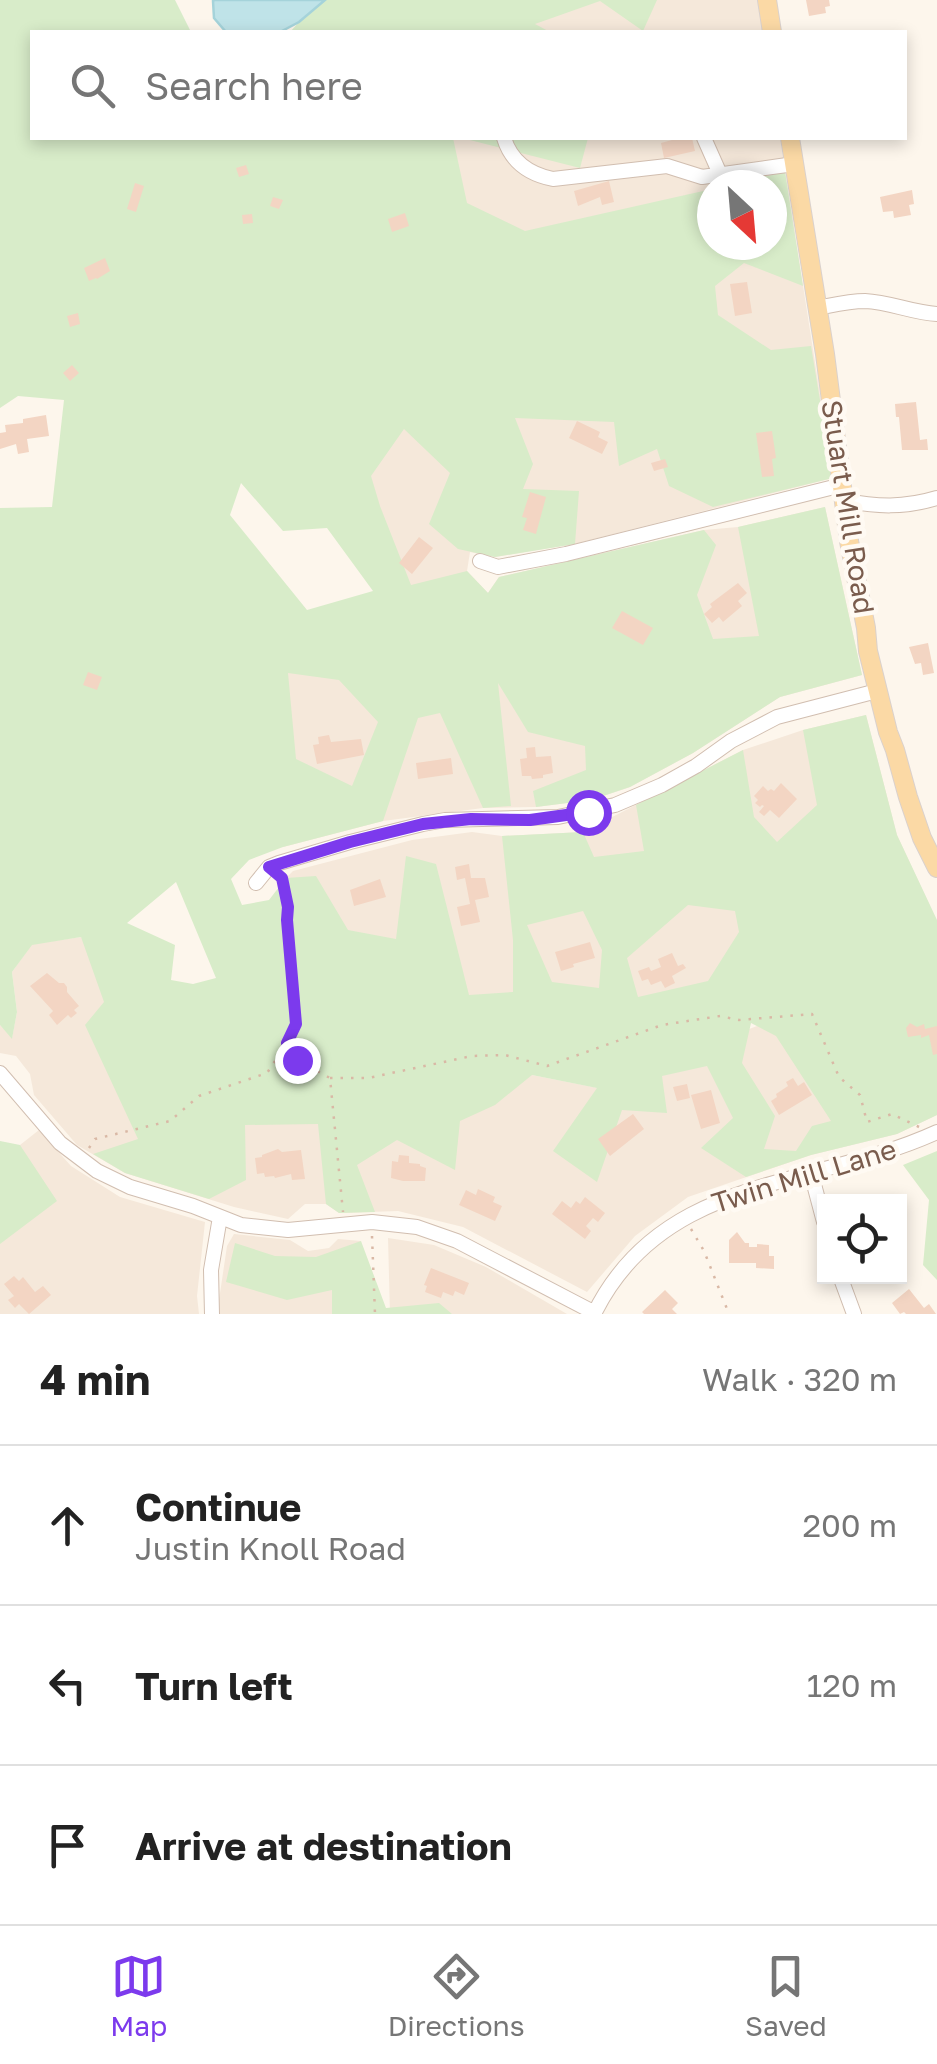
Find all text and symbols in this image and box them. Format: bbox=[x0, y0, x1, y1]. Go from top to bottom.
search box bbox=[30, 30, 907, 140]
icon: search bbox=[65, 58, 120, 113]
text: Search here bbox=[145, 63, 363, 108]
north arrow bbox=[697, 170, 787, 260]
street label: Stuart Mill Road bbox=[815, 398, 882, 616]
route start bbox=[566, 790, 612, 836]
route end bbox=[275, 1038, 321, 1084]
street label: Twin Mill Lane bbox=[708, 1132, 900, 1219]
map controls bbox=[817, 1194, 907, 1284]
button: locate bbox=[817, 1194, 907, 1284]
text: 4 min bbox=[40, 1354, 150, 1404]
text: Walk · 320 m bbox=[702, 1360, 897, 1398]
text: Continue bbox=[135, 1484, 301, 1529]
icon: ahead bbox=[40, 1498, 95, 1553]
text: 200 m bbox=[802, 1506, 897, 1544]
text: Justin Knoll Road bbox=[135, 1529, 406, 1567]
icon: left bbox=[40, 1658, 95, 1713]
text: Turn left bbox=[135, 1663, 293, 1708]
text: 120 m bbox=[807, 1666, 897, 1704]
icon: arrive bbox=[40, 1818, 95, 1873]
text: Arrive at destination bbox=[135, 1823, 512, 1868]
tab: Map bbox=[110, 1949, 167, 2042]
tab: Directions bbox=[388, 1949, 525, 2042]
tab: Saved bbox=[745, 1949, 827, 2042]

